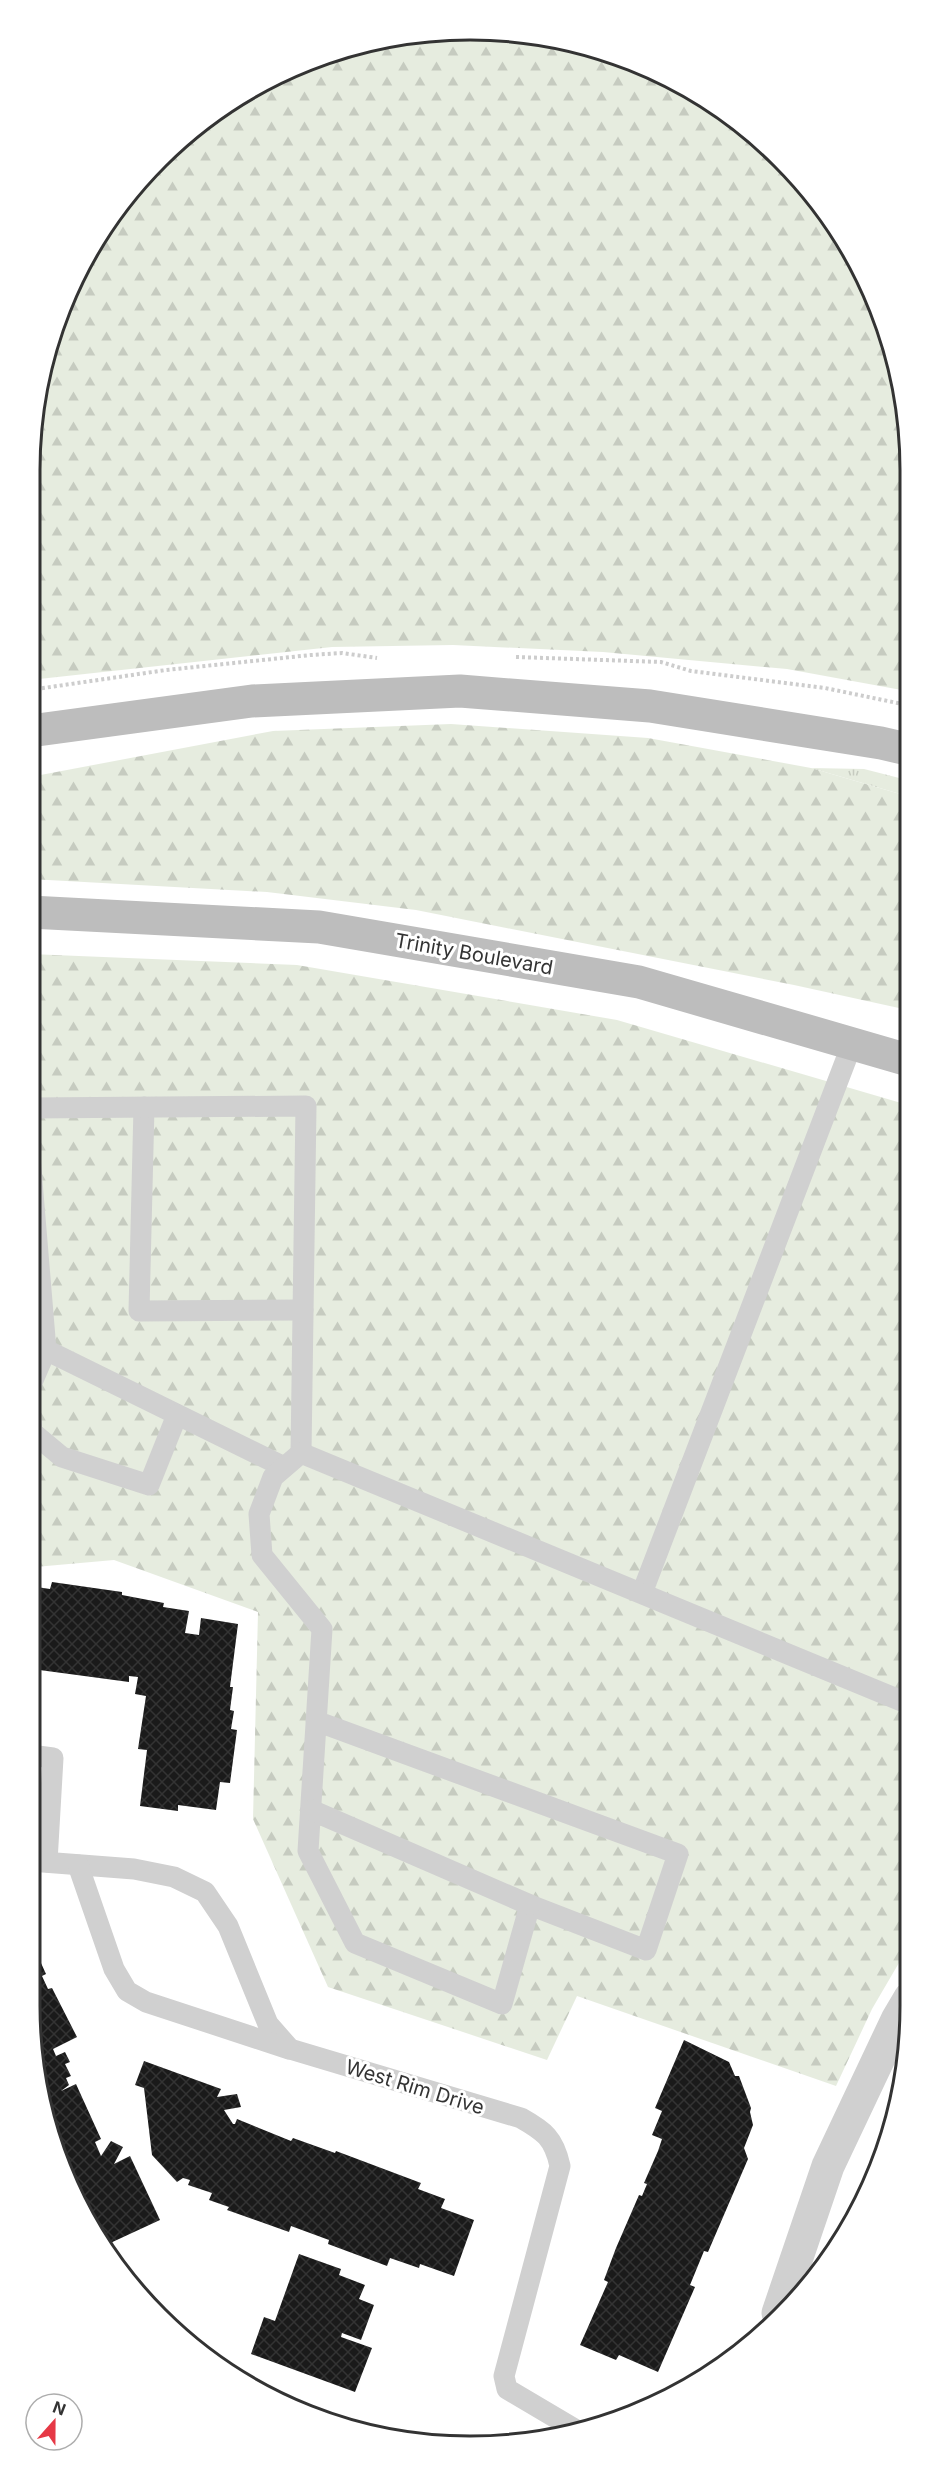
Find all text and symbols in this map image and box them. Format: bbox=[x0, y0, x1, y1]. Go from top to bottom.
street label: Trinity Boulevard bbox=[393, 928, 555, 980]
street label: West Rim Drive bbox=[343, 2055, 487, 2119]
north arrow bbox=[24, 2392, 84, 2452]
text: N bbox=[50, 2396, 69, 2420]

